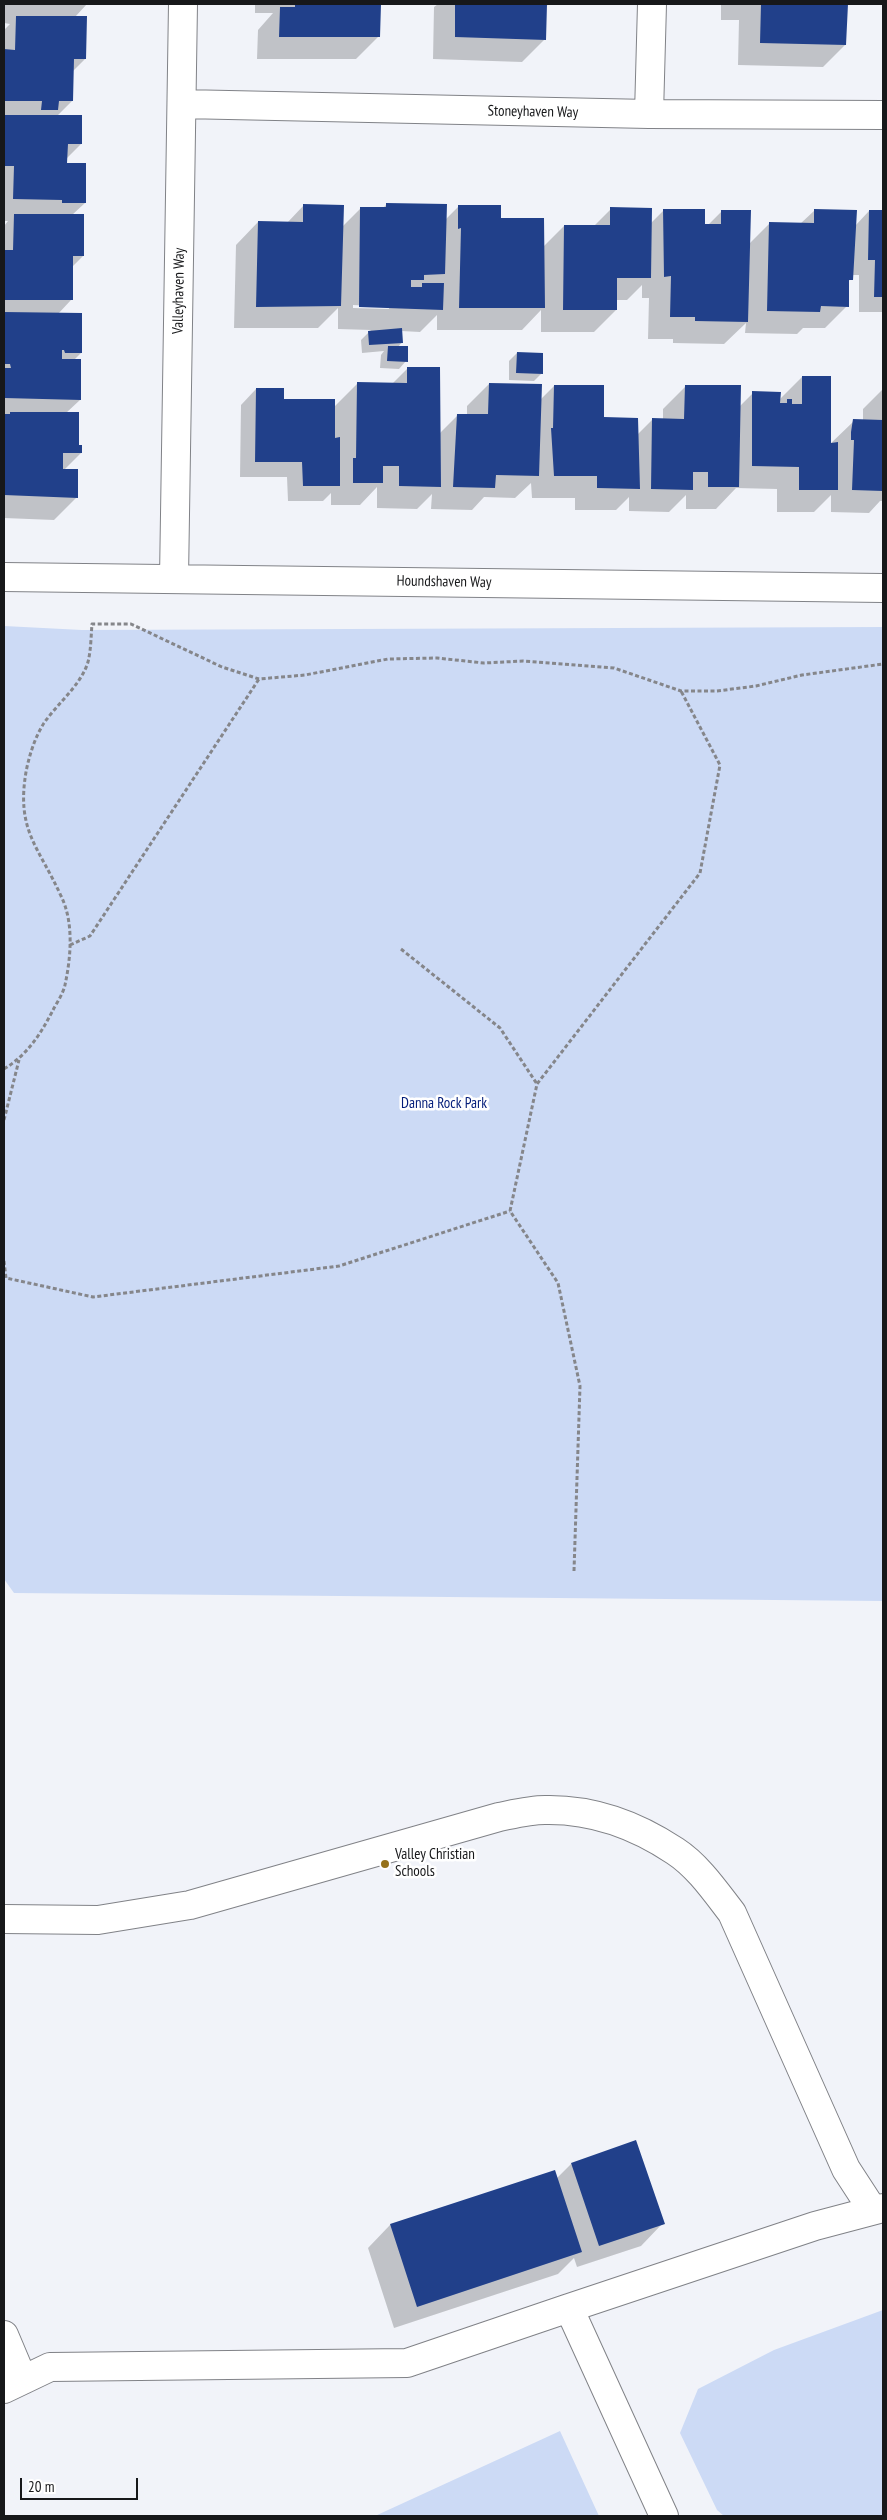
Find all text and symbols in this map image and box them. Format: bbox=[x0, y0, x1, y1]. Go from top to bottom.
street label: Stoneyhaven Way bbox=[488, 102, 578, 122]
street label: Valleyhaven Way bbox=[169, 248, 189, 334]
street label: Houndshaven Way bbox=[396, 572, 492, 592]
park label: Danna Rock Park bbox=[401, 1095, 487, 1113]
place label: Valley Christian Schools bbox=[395, 1846, 475, 1881]
marker: Valley Christian Schools bbox=[379, 1858, 391, 1870]
scale bar bbox=[22, 2468, 140, 2500]
text: 20 m bbox=[28, 2477, 54, 2496]

